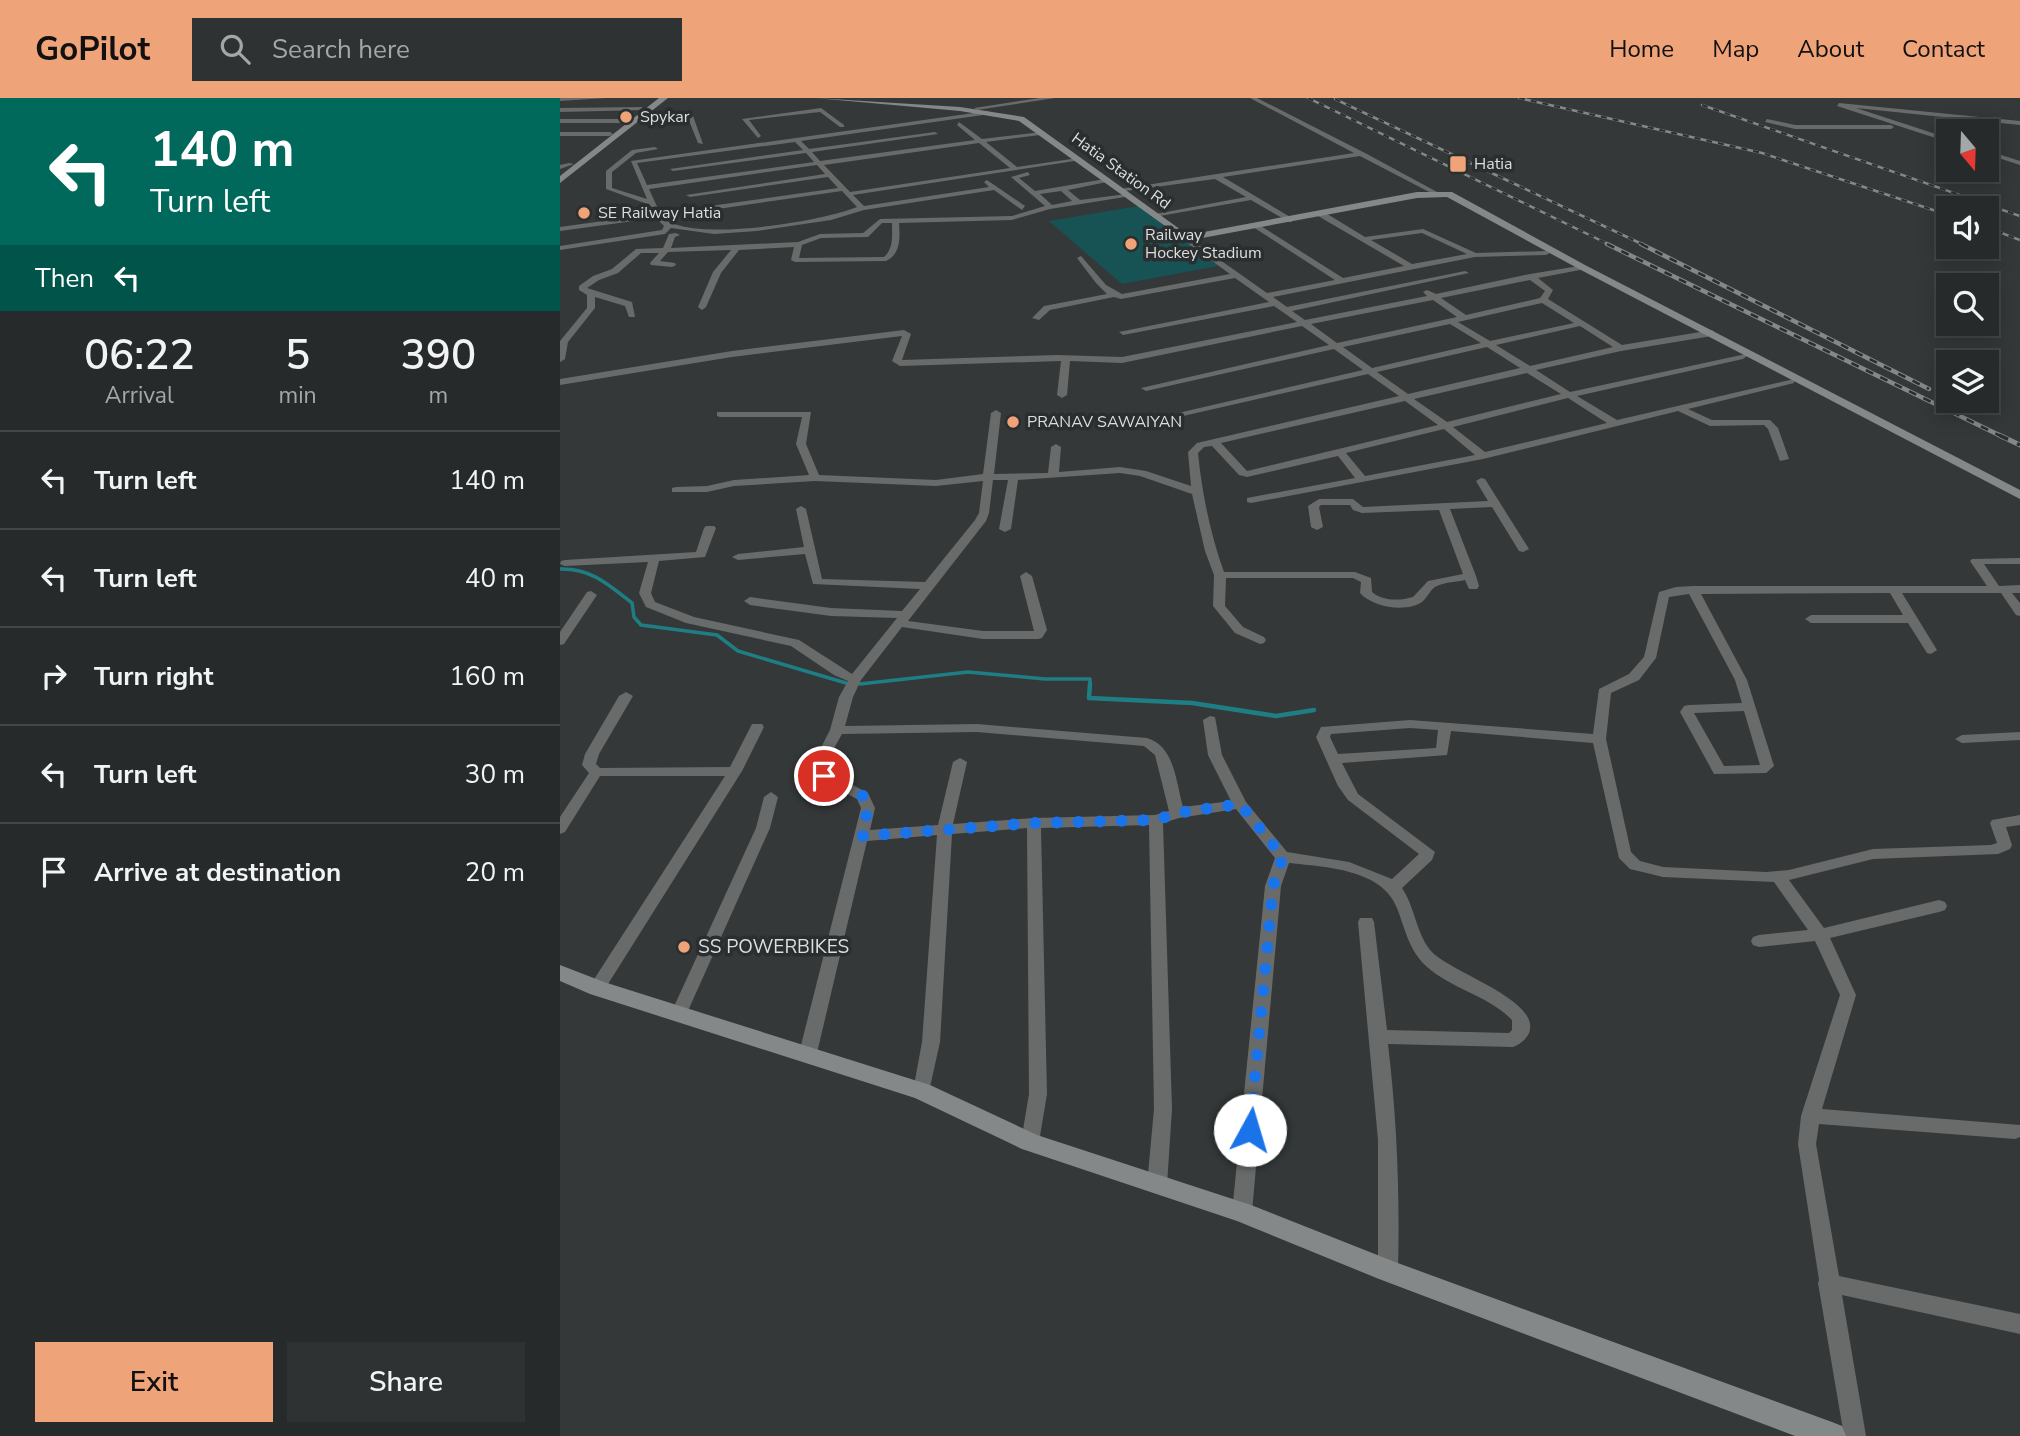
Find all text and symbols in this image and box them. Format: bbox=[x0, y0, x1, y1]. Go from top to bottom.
search box bbox=[192, 18, 682, 81]
text: GoPilot bbox=[35, 27, 150, 72]
icon: search bbox=[216, 30, 254, 68]
text: Search here bbox=[272, 32, 410, 67]
text: Home bbox=[1609, 33, 1674, 65]
text: Map bbox=[1712, 33, 1759, 65]
text: About bbox=[1797, 33, 1864, 65]
text: Contact bbox=[1902, 33, 1985, 65]
place label: Spykar bbox=[640, 106, 690, 128]
marker: Spykar bbox=[618, 109, 634, 125]
text: 140 m bbox=[150, 116, 294, 183]
north arrow bbox=[1936, 119, 1998, 182]
map controls bbox=[1936, 119, 1999, 413]
icon: left bbox=[35, 126, 126, 217]
street label: Hatia Station Rd bbox=[1067, 128, 1175, 214]
place label: Hatia bbox=[1474, 153, 1512, 175]
marker: Hatia bbox=[1448, 154, 1468, 174]
text: Turn left bbox=[150, 180, 270, 223]
button: sound bbox=[1936, 196, 1999, 259]
place label: SE Railway Hatia bbox=[598, 202, 721, 224]
marker: SE Railway Hatia bbox=[576, 205, 592, 221]
place label: Railway Hockey Stadium bbox=[1145, 224, 1262, 264]
marker: Railway Hockey Stadium bbox=[1123, 236, 1139, 252]
icon: left bbox=[108, 259, 146, 297]
text: Then bbox=[35, 261, 94, 296]
button: search bbox=[1936, 273, 1999, 336]
text: 06:22 bbox=[84, 327, 195, 384]
text: 5 bbox=[285, 327, 310, 384]
text: 390 bbox=[400, 327, 476, 384]
button: layers bbox=[1936, 350, 1999, 413]
text: Arrival bbox=[105, 380, 174, 411]
text: min bbox=[279, 380, 317, 411]
text: m bbox=[428, 380, 448, 411]
place label: PRANAV SAWAIYAN bbox=[1027, 411, 1182, 433]
marker: PRANAV SAWAIYAN bbox=[1005, 414, 1021, 430]
icon: left bbox=[35, 461, 73, 499]
text: Turn left bbox=[94, 463, 197, 498]
text: 140 m bbox=[449, 463, 525, 498]
icon: left bbox=[35, 559, 73, 597]
text: Turn left bbox=[94, 561, 197, 596]
text: 40 m bbox=[465, 561, 525, 596]
icon: right bbox=[35, 657, 73, 695]
text: Turn right bbox=[94, 659, 213, 694]
text: 160 m bbox=[449, 659, 525, 694]
pin bbox=[794, 746, 854, 806]
icon: left bbox=[35, 755, 73, 793]
text: Turn left bbox=[94, 757, 197, 792]
text: 30 m bbox=[465, 757, 525, 792]
icon: arrive bbox=[805, 757, 843, 795]
icon: arrive bbox=[35, 853, 73, 891]
text: Arrive at destination bbox=[94, 855, 341, 890]
text: 20 m bbox=[465, 855, 525, 890]
place label: SS POWERBIKES bbox=[698, 934, 849, 960]
marker: SS POWERBIKES bbox=[676, 939, 692, 955]
position arrow bbox=[1213, 1093, 1287, 1167]
button: Exit bbox=[35, 1342, 273, 1422]
button: Share bbox=[287, 1342, 525, 1422]

